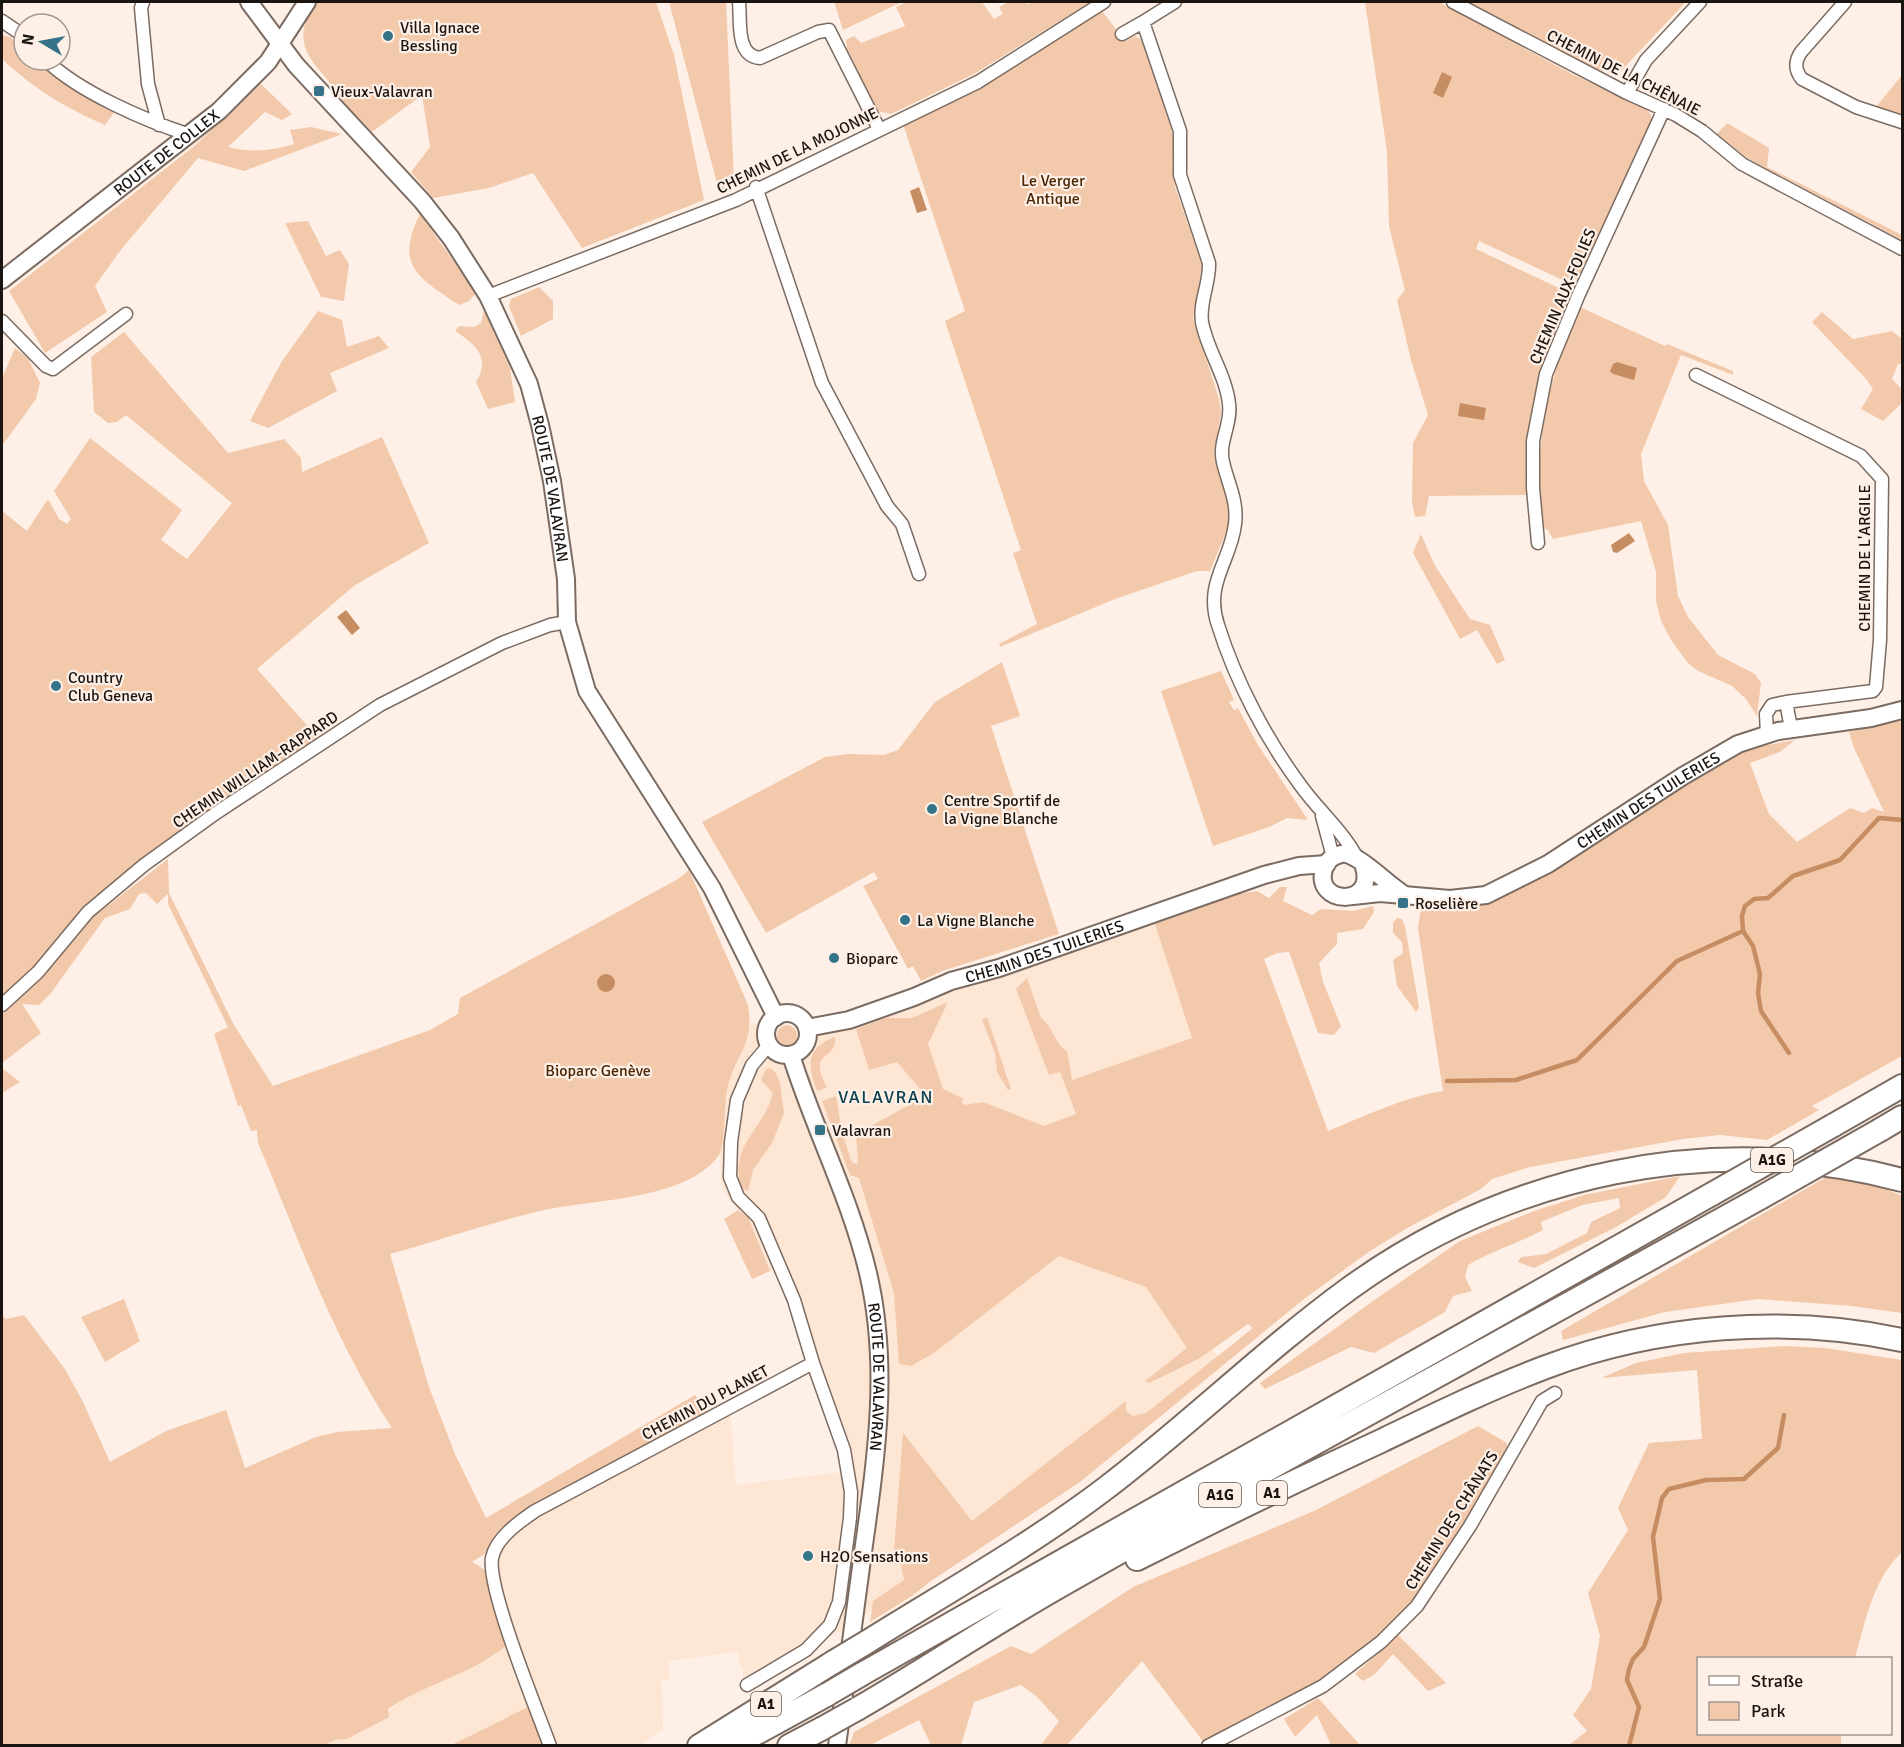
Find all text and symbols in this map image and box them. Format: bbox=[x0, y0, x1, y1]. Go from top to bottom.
north arrow bbox=[12, 12, 72, 72]
place label: Villa Ignace Bessling bbox=[400, 18, 480, 56]
street label: CHEMIN DE LA CHÊNAIE bbox=[1543, 25, 1704, 120]
marker: Villa Ignace Bessling bbox=[381, 29, 395, 43]
text: N bbox=[17, 32, 39, 47]
place label: Vieux-Valavran bbox=[331, 82, 433, 102]
marker: Vieux-Valavran bbox=[312, 84, 326, 98]
street label: CHEMIN DE LA MOJONNE bbox=[713, 103, 882, 199]
street label: ROUTE DE COLLEX bbox=[110, 105, 224, 201]
park label: Le Verger Antique bbox=[1021, 171, 1085, 209]
street label: CHEMIN AUX-FOLIES bbox=[1525, 225, 1601, 367]
street label: ROUTE DE VALAVRAN bbox=[527, 413, 572, 564]
street label: CHEMIN DE L'ARGILE bbox=[1855, 484, 1875, 632]
place label: Country Club Geneva bbox=[68, 668, 153, 706]
marker: Country Club Geneva bbox=[49, 679, 63, 693]
street label: CHEMIN WILLIAM-RAPPARD bbox=[169, 707, 342, 833]
street label: CHEMIN DES TUILERIES bbox=[1573, 748, 1724, 854]
place label: Centre Sportif de la Vigne Blanche bbox=[944, 791, 1060, 829]
marker: Centre Sportif de la Vigne Blanche bbox=[925, 802, 939, 816]
place label: Roselière bbox=[1415, 894, 1478, 914]
marker: Roselière bbox=[1396, 896, 1410, 910]
place label: La Vigne Blanche bbox=[917, 911, 1035, 931]
marker: La Vigne Blanche bbox=[898, 913, 912, 927]
street label: CHEMIN DES TUILERIES bbox=[963, 916, 1127, 988]
place label: Bioparc bbox=[846, 949, 898, 969]
marker: Bioparc bbox=[827, 951, 841, 965]
park label: Bioparc Genève bbox=[545, 1061, 651, 1081]
district label: VALAVRAN bbox=[838, 1086, 934, 1108]
place label: Valavran bbox=[832, 1121, 891, 1141]
marker: Valavran bbox=[813, 1123, 827, 1137]
road number: A1G bbox=[1751, 1148, 1793, 1172]
street label: ROUTE DE VALAVRAN bbox=[863, 1301, 889, 1452]
street label: CHEMIN DU PLANET bbox=[639, 1361, 773, 1445]
street label: CHEMIN DES CHÂNATS bbox=[1401, 1447, 1503, 1594]
road number: A1 bbox=[1257, 1481, 1287, 1505]
road number: A1G bbox=[1199, 1483, 1241, 1507]
place label: H2O Sensations bbox=[820, 1547, 928, 1567]
marker: H2O Sensations bbox=[801, 1549, 815, 1563]
legend bbox=[1697, 1657, 1892, 1735]
text: Straße bbox=[1751, 1670, 1803, 1692]
road number: A1 bbox=[751, 1692, 781, 1716]
text: Park bbox=[1751, 1700, 1786, 1722]

